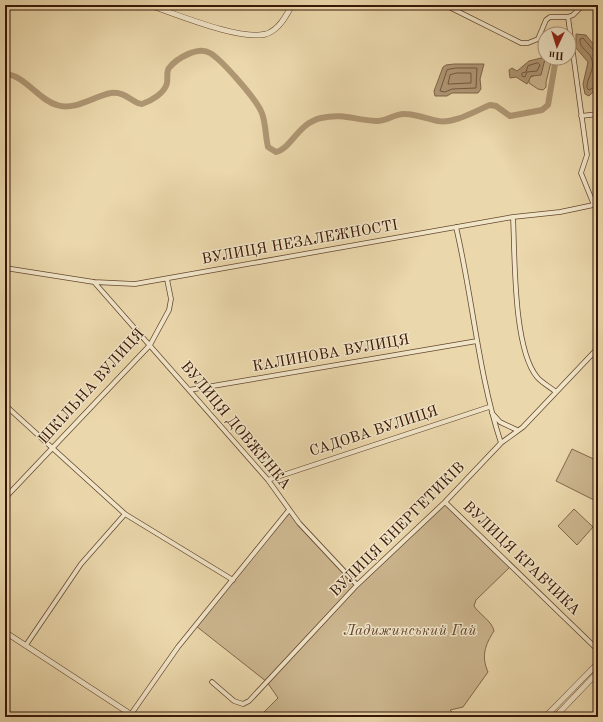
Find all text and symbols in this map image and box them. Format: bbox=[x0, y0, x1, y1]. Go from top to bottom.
north arrow bbox=[537, 26, 577, 66]
text: Пн bbox=[548, 48, 564, 60]
street label: ВУЛИЦЯ НЕЗАЛЕЖНОСТІ bbox=[201, 218, 399, 268]
street label: ШКІЛЬНА ВУЛИЦЯ bbox=[36, 326, 148, 448]
street label: КАЛИНОВА ВУЛИЦЯ bbox=[251, 333, 411, 375]
street label: ВУЛИЦЯ ДОВЖЕНКА bbox=[177, 359, 293, 493]
street label: САДОВА ВУЛИЦЯ bbox=[308, 404, 440, 460]
street label: ВУЛИЦЯ ЕНЕРГЕТИКІВ bbox=[328, 460, 468, 600]
street label: ВУЛИЦЯ КРАВЧИКА bbox=[460, 499, 583, 619]
park label: Ладижинський Гай bbox=[343, 624, 477, 639]

